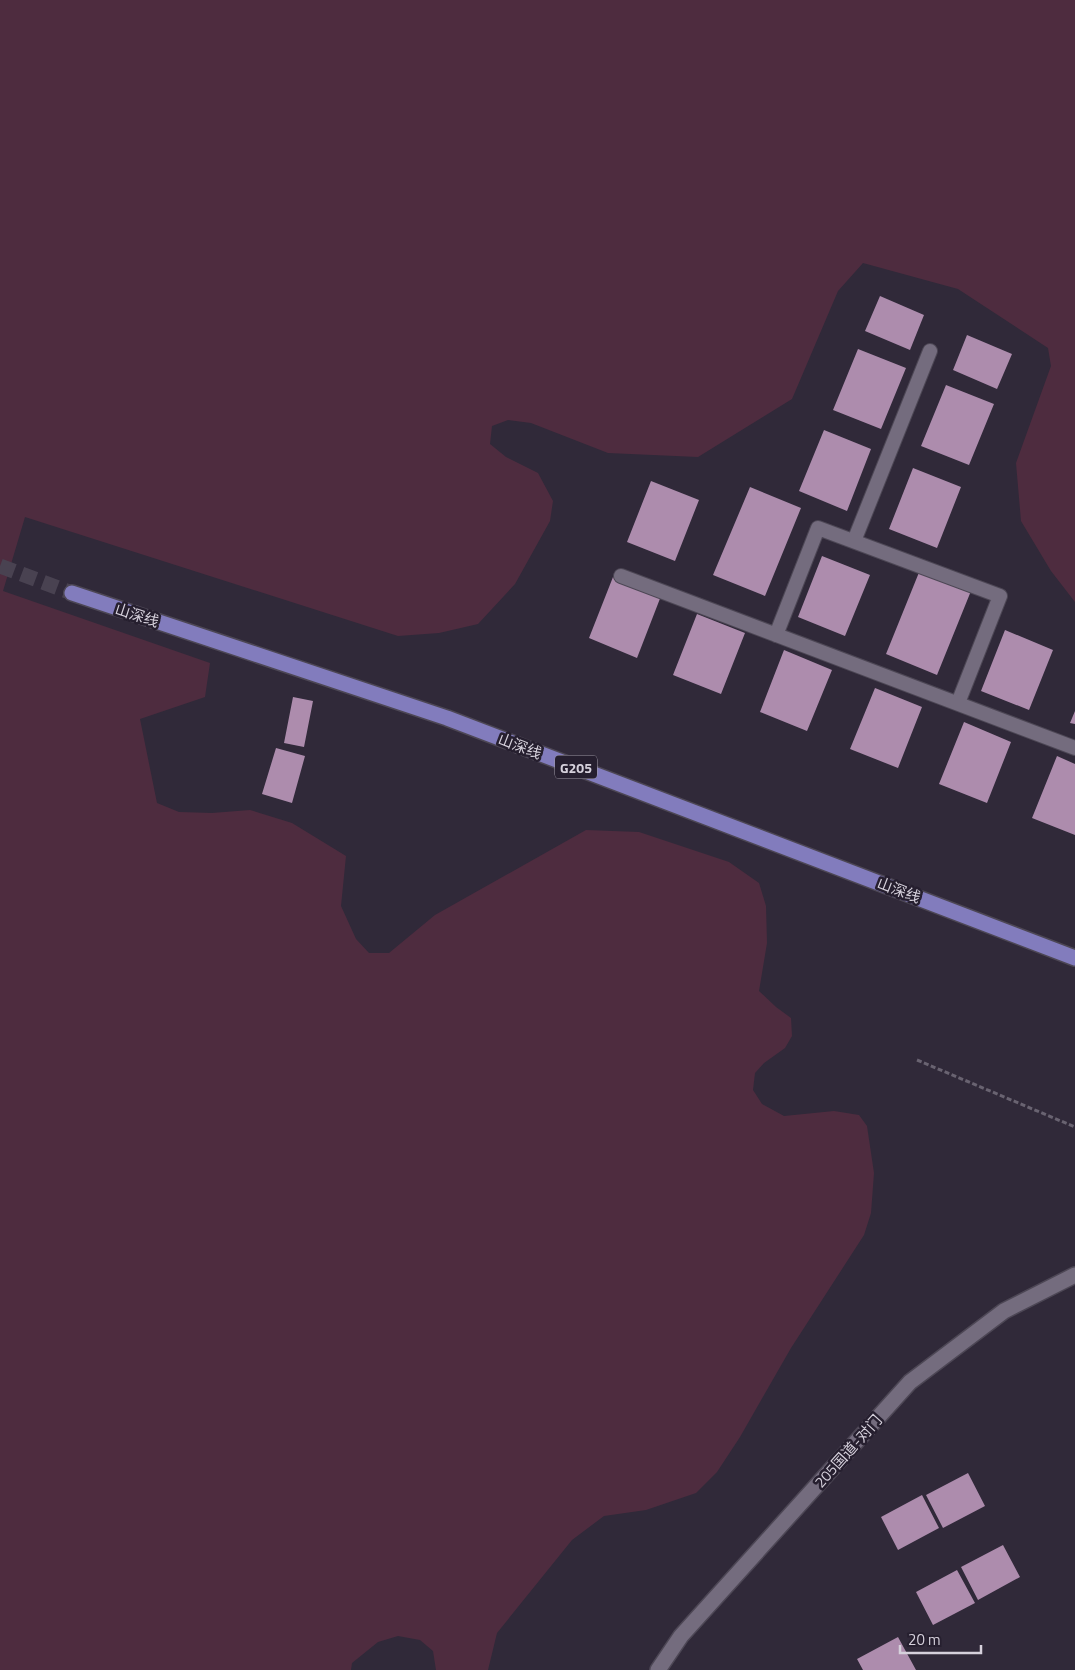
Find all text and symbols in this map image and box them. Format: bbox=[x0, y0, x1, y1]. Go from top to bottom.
street label: 山深线 bbox=[112, 597, 162, 633]
street label: 山深线 bbox=[495, 727, 545, 765]
road number: G205 bbox=[555, 756, 597, 779]
street label: 山深线 bbox=[874, 871, 924, 909]
street label: 205国道-对门 bbox=[809, 1409, 887, 1493]
scale bar bbox=[900, 1622, 981, 1654]
text: 20 m bbox=[908, 1628, 941, 1651]

